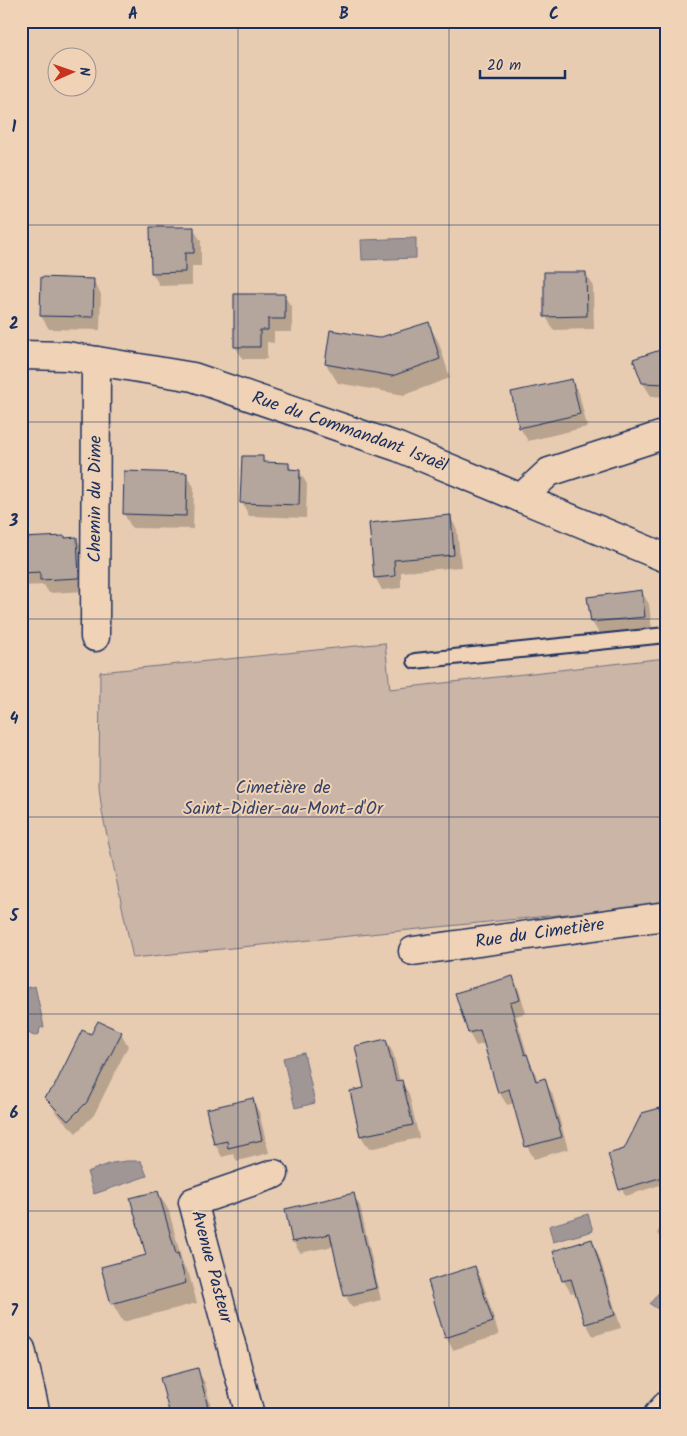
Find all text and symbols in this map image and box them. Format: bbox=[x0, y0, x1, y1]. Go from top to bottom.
text: A bbox=[128, 2, 138, 27]
text: B bbox=[339, 2, 349, 27]
text: C bbox=[549, 2, 559, 27]
north arrow bbox=[48, 48, 98, 98]
scale bar bbox=[480, 48, 564, 80]
text: 20 m bbox=[487, 54, 521, 78]
text: N bbox=[73, 67, 95, 77]
text: 1 bbox=[12, 115, 17, 140]
text: 2 bbox=[9, 312, 19, 337]
street label: Rue du Commandant Israël bbox=[248, 384, 453, 481]
street label: Chemin du Dime bbox=[81, 435, 110, 563]
text: 3 bbox=[9, 509, 19, 534]
text: 4 bbox=[10, 707, 19, 732]
park label: Cimetière de Saint-Didier-au-Mont-d'Or bbox=[183, 774, 384, 824]
text: 5 bbox=[9, 904, 20, 929]
street label: Rue du Cimetière bbox=[473, 910, 606, 957]
text: 6 bbox=[10, 1101, 19, 1126]
street label: Avenue Pasteur bbox=[182, 1207, 240, 1328]
text: 7 bbox=[10, 1299, 18, 1324]

